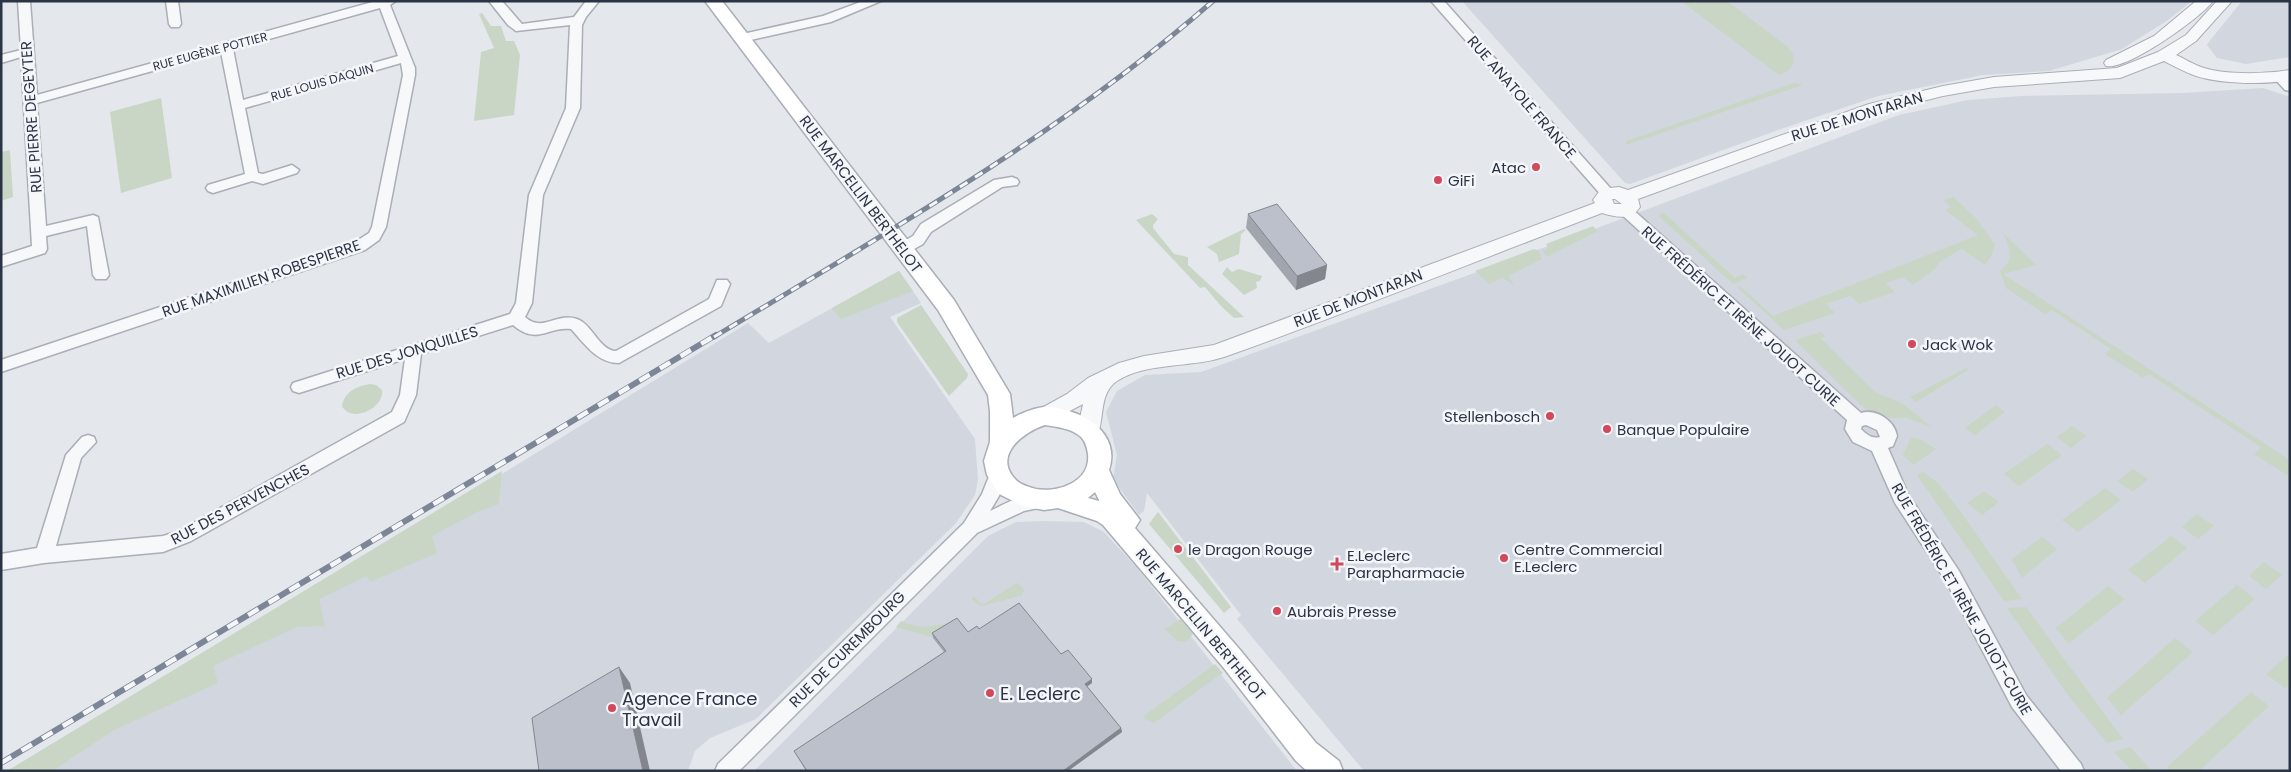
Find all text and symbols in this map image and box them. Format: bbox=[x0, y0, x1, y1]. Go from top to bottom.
street label: RUE EUGÈNE POTTIER bbox=[151, 28, 269, 74]
street label: RUE ANATOLE FRANCE bbox=[1463, 31, 1581, 163]
street label: RUE PIERRE DEGEYTER bbox=[15, 40, 47, 194]
street label: RUE LOUIS DAQUIN bbox=[269, 59, 375, 105]
street label: RUE DE MONTARAN bbox=[1789, 86, 1925, 146]
street label: RUE MARCELLIN BERTHELOT bbox=[795, 111, 927, 277]
place label: Atac bbox=[1491, 157, 1526, 178]
marker: Atac bbox=[1530, 161, 1542, 173]
place label: GiFi bbox=[1448, 170, 1475, 191]
marker: GiFi bbox=[1432, 174, 1444, 186]
street label: RUE FRÉDÉRIC ET IRÈNE JOLIOT CURIE bbox=[1637, 221, 1845, 411]
street label: RUE MAXIMILIEN ROBESPIERRE bbox=[159, 234, 363, 322]
street label: RUE DE MONTARAN bbox=[1291, 264, 1425, 332]
street label: RUE DES JONQUILLES bbox=[333, 320, 481, 384]
place label: Jack Wok bbox=[1922, 334, 1993, 355]
marker: Jack Wok bbox=[1906, 338, 1918, 350]
place label: Stellenbosch bbox=[1444, 406, 1540, 427]
marker: Stellenbosch bbox=[1544, 410, 1556, 422]
place label: Banque Populaire bbox=[1617, 419, 1749, 440]
marker: Banque Populaire bbox=[1601, 423, 1613, 435]
street label: RUE DES PERVENCHES bbox=[167, 458, 313, 550]
street label: RUE FRÉDÉRIC ET IRÈNE JOLIOT-CURIE bbox=[1887, 479, 2037, 719]
place label: le Dragon Rouge bbox=[1188, 539, 1312, 560]
place label: Centre Commercial E.Leclerc bbox=[1514, 539, 1662, 577]
marker: le Dragon Rouge bbox=[1172, 543, 1184, 555]
street label: RUE MARCELLIN BERTHELOT bbox=[1131, 544, 1271, 704]
place label: E.Leclerc Parapharmacie bbox=[1347, 545, 1465, 583]
marker: Centre Commercial E.Leclerc bbox=[1498, 552, 1510, 564]
marker: E.Leclerc Parapharmacie bbox=[1331, 558, 1343, 570]
street label: RUE DE CUREMBOURG bbox=[784, 586, 910, 712]
place label: Aubrais Presse bbox=[1287, 601, 1397, 622]
marker: Aubrais Presse bbox=[1271, 605, 1283, 617]
place label: E. Leclerc bbox=[1000, 681, 1081, 706]
place label: Agence France Travail bbox=[622, 686, 757, 732]
marker: E. Leclerc bbox=[984, 687, 996, 699]
marker: Agence France Travail bbox=[606, 702, 618, 714]

